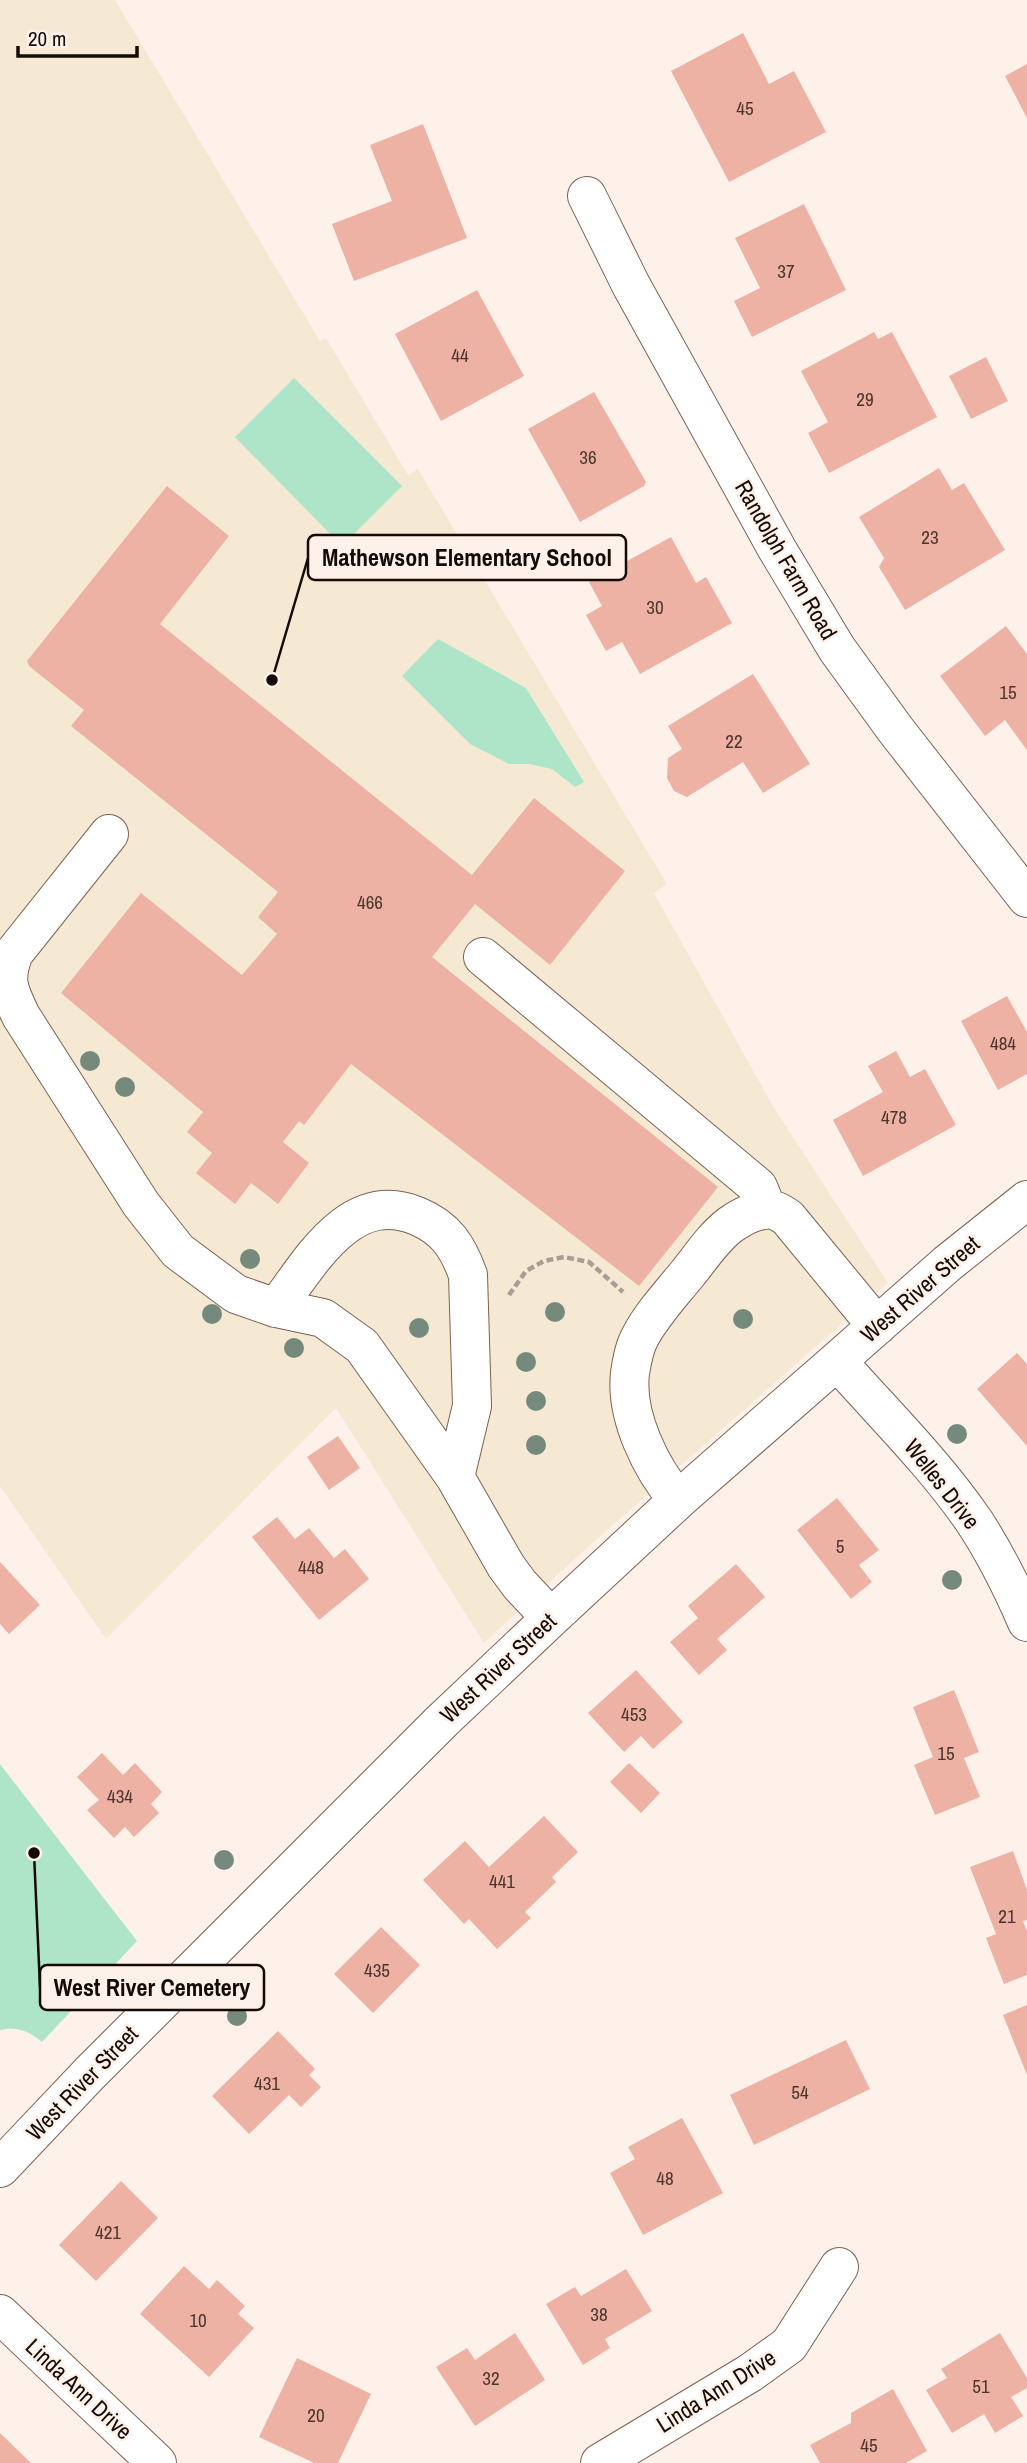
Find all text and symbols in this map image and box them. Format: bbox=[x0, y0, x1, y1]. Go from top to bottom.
scale bar bbox=[18, 14, 136, 58]
text: 20 m bbox=[28, 24, 66, 53]
house number: 45 bbox=[736, 95, 754, 121]
house number: 37 bbox=[777, 258, 795, 284]
house number: 44 bbox=[451, 342, 469, 368]
house number: 29 bbox=[856, 386, 874, 412]
house number: 36 bbox=[579, 444, 597, 470]
street label: Randolph Farm Road bbox=[728, 474, 845, 645]
house number: 23 bbox=[921, 524, 939, 550]
callout: Mathewson Elementary School bbox=[308, 535, 626, 580]
text: Mathewson Elementary School bbox=[322, 541, 612, 573]
house number: 30 bbox=[646, 594, 664, 620]
house number: 15 bbox=[999, 679, 1017, 705]
house number: 22 bbox=[725, 728, 743, 754]
house number: 466 bbox=[357, 889, 383, 915]
house number: 484 bbox=[990, 1030, 1016, 1056]
house number: 478 bbox=[881, 1104, 907, 1130]
street label: West River Street bbox=[853, 1228, 986, 1349]
street label: Welles Drive bbox=[897, 1432, 987, 1535]
house number: 5 bbox=[836, 1533, 845, 1559]
house number: 448 bbox=[298, 1554, 324, 1580]
street label: West River Street bbox=[433, 1606, 563, 1730]
house number: 453 bbox=[621, 1701, 647, 1727]
house number: 15 bbox=[937, 1740, 955, 1766]
house number: 434 bbox=[107, 1783, 133, 1809]
house number: 441 bbox=[489, 1868, 515, 1894]
house number: 21 bbox=[998, 1903, 1016, 1929]
house number: 435 bbox=[364, 1957, 390, 1983]
callout: West River Cemetery bbox=[40, 1965, 264, 2010]
text: West River Cemetery bbox=[54, 1971, 250, 2003]
street label: West River Street bbox=[19, 2018, 144, 2147]
house number: 431 bbox=[254, 2070, 280, 2096]
house number: 54 bbox=[791, 2079, 809, 2105]
house number: 48 bbox=[656, 2165, 674, 2191]
house number: 421 bbox=[95, 2219, 121, 2245]
house number: 38 bbox=[590, 2301, 608, 2327]
house number: 10 bbox=[189, 2307, 207, 2333]
street label: Linda Ann Drive bbox=[19, 2331, 139, 2446]
street label: Linda Ann Drive bbox=[650, 2342, 781, 2440]
house number: 32 bbox=[482, 2365, 500, 2391]
house number: 51 bbox=[972, 2373, 990, 2399]
house number: 20 bbox=[307, 2402, 325, 2428]
house number: 45 bbox=[860, 2432, 878, 2458]

